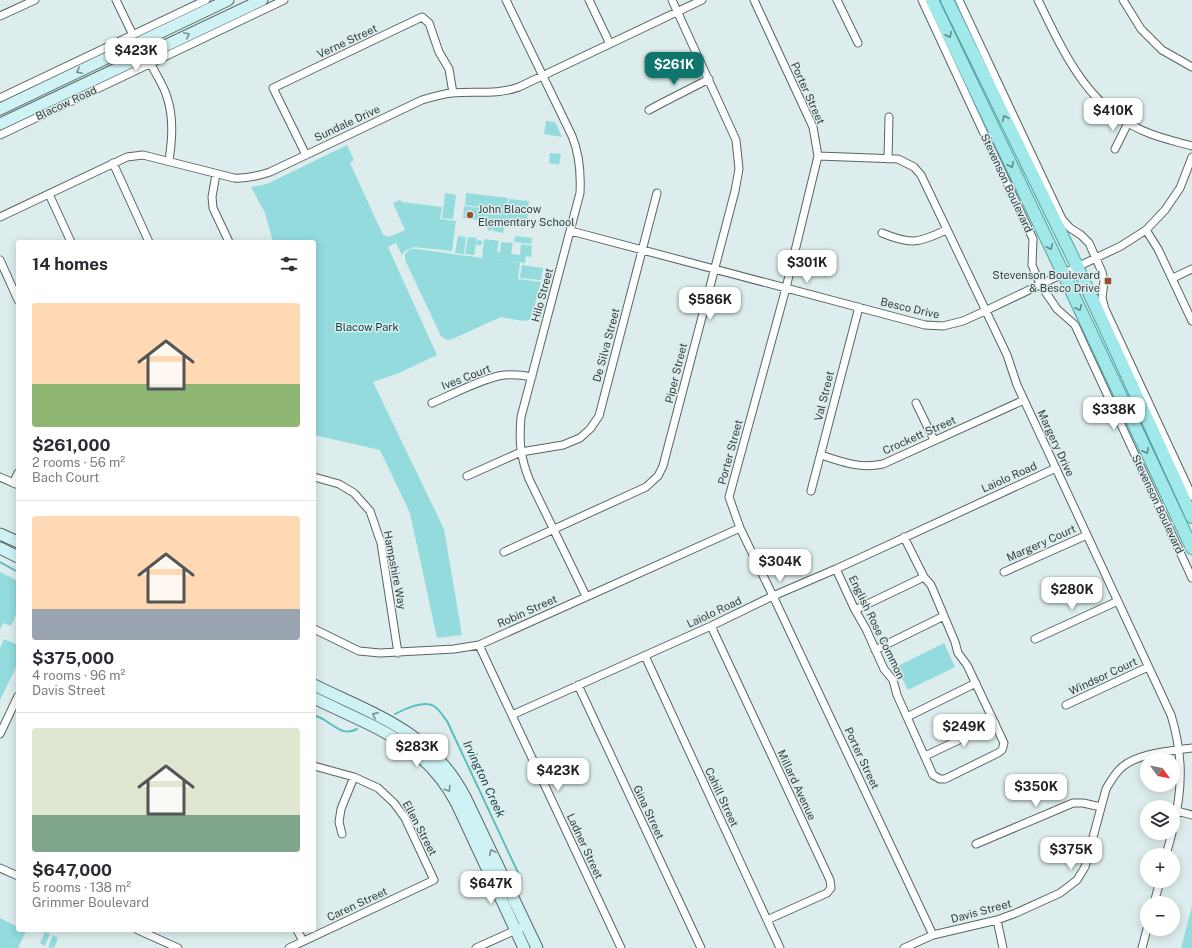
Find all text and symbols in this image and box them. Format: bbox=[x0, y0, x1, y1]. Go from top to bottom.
street label: Verne Street bbox=[315, 22, 379, 60]
one-way arrow bbox=[944, 31, 952, 38]
one-way arrow bbox=[183, 32, 190, 40]
pin: $423K bbox=[108, 38, 164, 72]
text: $423K bbox=[114, 43, 158, 58]
pin: $261K bbox=[646, 52, 702, 86]
text: $261K bbox=[654, 57, 694, 72]
street label: Porter Street bbox=[789, 60, 827, 126]
one-way arrow bbox=[76, 66, 84, 74]
street label: Blacow Road bbox=[34, 84, 98, 122]
pin: $410K bbox=[1085, 98, 1141, 132]
street label: Sundale Drive bbox=[312, 103, 382, 143]
text: $410K bbox=[1093, 103, 1133, 118]
one-way arrow bbox=[1002, 115, 1009, 122]
street label: Stevenson Boulevard bbox=[979, 132, 1035, 234]
one-way arrow bbox=[1006, 161, 1014, 168]
place label: John Blacow Elementary School bbox=[478, 203, 575, 228]
marker: John Blacow Elementary School bbox=[465, 210, 475, 220]
one-way arrow bbox=[1045, 242, 1053, 250]
pin: $301K bbox=[779, 250, 835, 284]
icon: filters bbox=[278, 253, 300, 275]
text: 14 homes bbox=[32, 254, 108, 274]
text: $301K bbox=[787, 255, 827, 270]
street label: Hilo Street bbox=[529, 267, 555, 323]
place label: Stevenson Boulevard & Besco Drive bbox=[992, 269, 1100, 294]
marker: Stevenson Boulevard & Besco Drive bbox=[1103, 276, 1113, 286]
pin: $586K bbox=[682, 287, 738, 321]
text: $586K bbox=[688, 292, 732, 307]
street label: Besco Drive bbox=[879, 295, 941, 321]
one-way arrow bbox=[1074, 304, 1082, 311]
street label: De Silva Street bbox=[590, 307, 622, 383]
park label: Blacow Park bbox=[335, 321, 399, 333]
icon: home bbox=[130, 329, 202, 401]
street label: Piper Street bbox=[663, 342, 689, 404]
street label: Ives Court bbox=[440, 362, 492, 392]
street label: Val Street bbox=[812, 370, 836, 422]
pin: $338K bbox=[1086, 397, 1142, 431]
text: $338K bbox=[1092, 402, 1136, 417]
street label: Margery Drive bbox=[1035, 408, 1077, 478]
street label: Crockett Street bbox=[881, 414, 957, 456]
street label: Porter Street bbox=[716, 418, 744, 486]
text: $261,000 bbox=[32, 435, 110, 455]
one-way arrow bbox=[1141, 447, 1149, 454]
street label: Stevenson Boulevard bbox=[1130, 453, 1186, 555]
text: 2 rooms · 56 m² bbox=[32, 455, 125, 470]
street label: Laiolo Road bbox=[980, 459, 1038, 495]
text: Bach Court bbox=[32, 470, 99, 485]
street label: Margery Court bbox=[1005, 522, 1077, 564]
street label: Hampshire Way bbox=[381, 530, 409, 610]
icon: home bbox=[130, 542, 202, 614]
pin: $304K bbox=[752, 549, 808, 583]
text: $304K bbox=[758, 554, 802, 569]
street label: English Rose Common bbox=[847, 573, 907, 681]
pin: $280K bbox=[1044, 577, 1100, 611]
text: $280K bbox=[1050, 582, 1094, 597]
street label: Robin Street bbox=[495, 593, 559, 629]
street label: Laiolo Road bbox=[685, 594, 743, 630]
text: $375,000 bbox=[32, 648, 114, 668]
street label: Windsor Court bbox=[1067, 655, 1139, 697]
text: 4 rooms · 96 m² bbox=[32, 668, 125, 683]
text: Davis Street bbox=[32, 683, 105, 698]
one-way arrow bbox=[372, 712, 380, 720]
pin: $249K bbox=[936, 714, 992, 748]
text: $249K bbox=[942, 719, 986, 734]
street label: Porter Street bbox=[842, 725, 882, 791]
pin: $283K bbox=[389, 734, 445, 768]
water label: Irvington Creek bbox=[460, 738, 508, 820]
text: $283K bbox=[395, 739, 439, 754]
street label: Millard Avenue bbox=[775, 748, 819, 822]
north arrow bbox=[1140, 752, 1180, 792]
map controls bbox=[1140, 752, 1180, 936]
icon: home bbox=[130, 754, 202, 826]
pin: $423K bbox=[530, 758, 586, 792]
text: $423K bbox=[536, 763, 580, 778]
street label: Cahill Street bbox=[703, 765, 741, 829]
pin: $350K bbox=[1008, 774, 1064, 808]
text: $350K bbox=[1014, 779, 1058, 794]
street label: Gina Street bbox=[631, 783, 667, 841]
one-way arrow bbox=[444, 785, 451, 792]
street label: Ellen Street bbox=[401, 799, 439, 857]
button: layers bbox=[1140, 800, 1180, 840]
street label: Ladner Street bbox=[565, 811, 605, 881]
pin: $375K bbox=[1043, 837, 1099, 871]
text: $375K bbox=[1049, 842, 1093, 857]
button: + bbox=[1140, 848, 1180, 888]
one-way arrow bbox=[488, 849, 496, 856]
text: $647,000 bbox=[32, 860, 112, 880]
pin: $647K bbox=[463, 871, 519, 905]
text: $647K bbox=[469, 876, 513, 891]
text: 5 rooms · 138 m² bbox=[32, 880, 131, 895]
street label: Caren Street bbox=[325, 885, 389, 923]
text: Grimmer Boulevard bbox=[32, 895, 149, 910]
button: − bbox=[1140, 896, 1180, 936]
street label: Davis Street bbox=[949, 897, 1013, 925]

